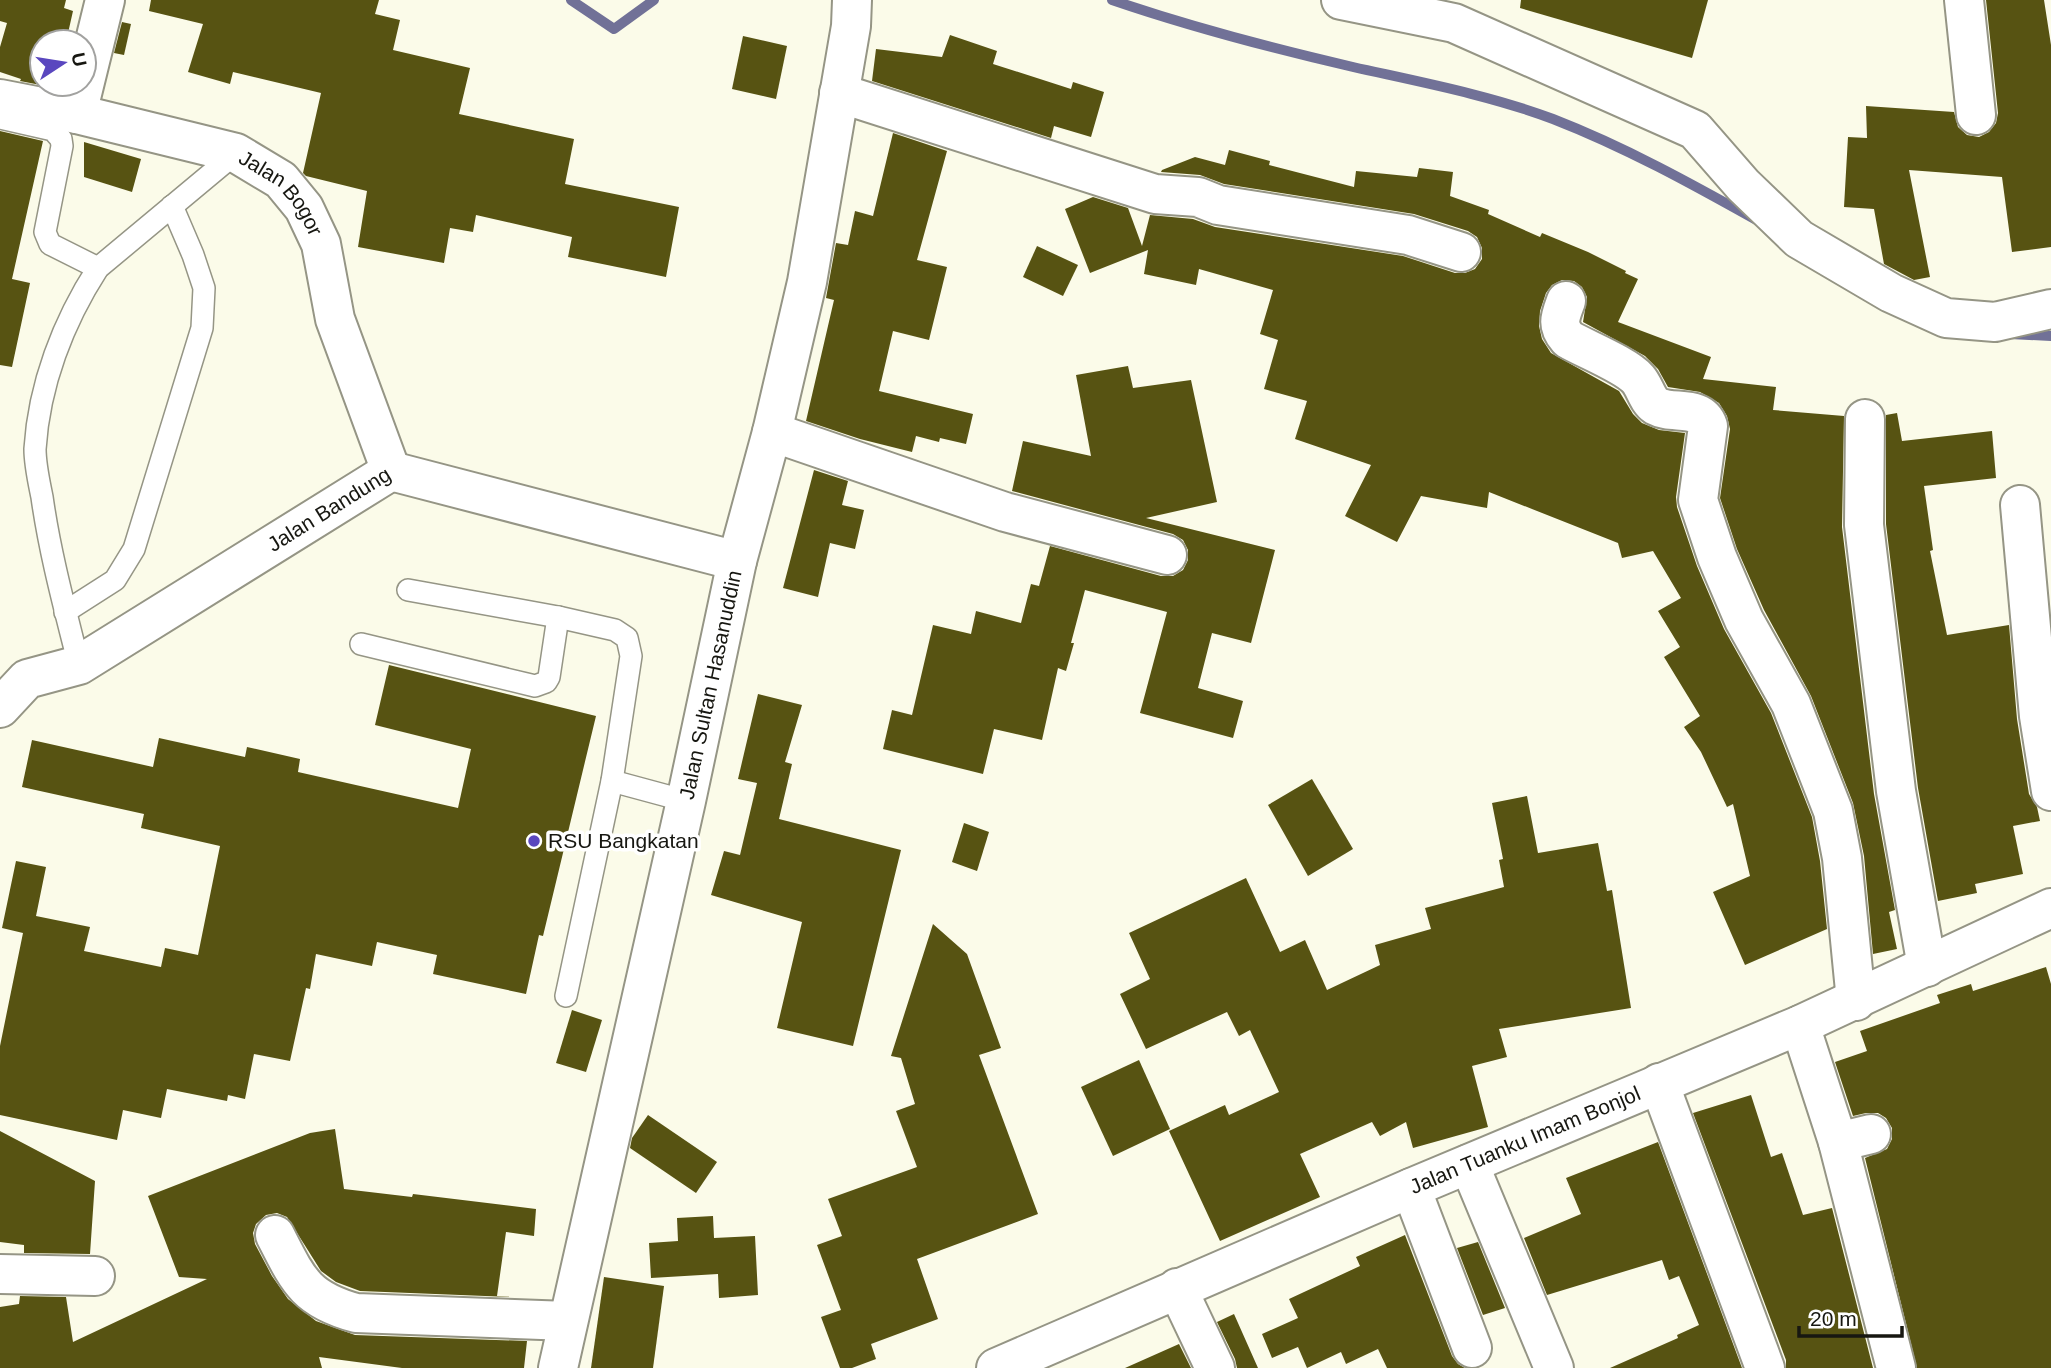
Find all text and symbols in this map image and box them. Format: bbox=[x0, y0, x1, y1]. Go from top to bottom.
north arrow bbox=[28, 28, 98, 98]
text: U bbox=[67, 51, 91, 68]
street label: Jalan Bogor bbox=[235, 146, 327, 239]
street label: Jalan Bandung bbox=[263, 462, 394, 556]
street label: Jalan Sultan Hasanuddin bbox=[675, 568, 746, 801]
place label: RSU Bangkatan bbox=[548, 829, 699, 852]
marker: RSU Bangkatan bbox=[526, 833, 542, 849]
street label: Jalan Tuanku Imam Bonjol bbox=[1406, 1081, 1643, 1198]
scale bar bbox=[1799, 1294, 1902, 1338]
text: 20 m bbox=[1810, 1307, 1857, 1330]

